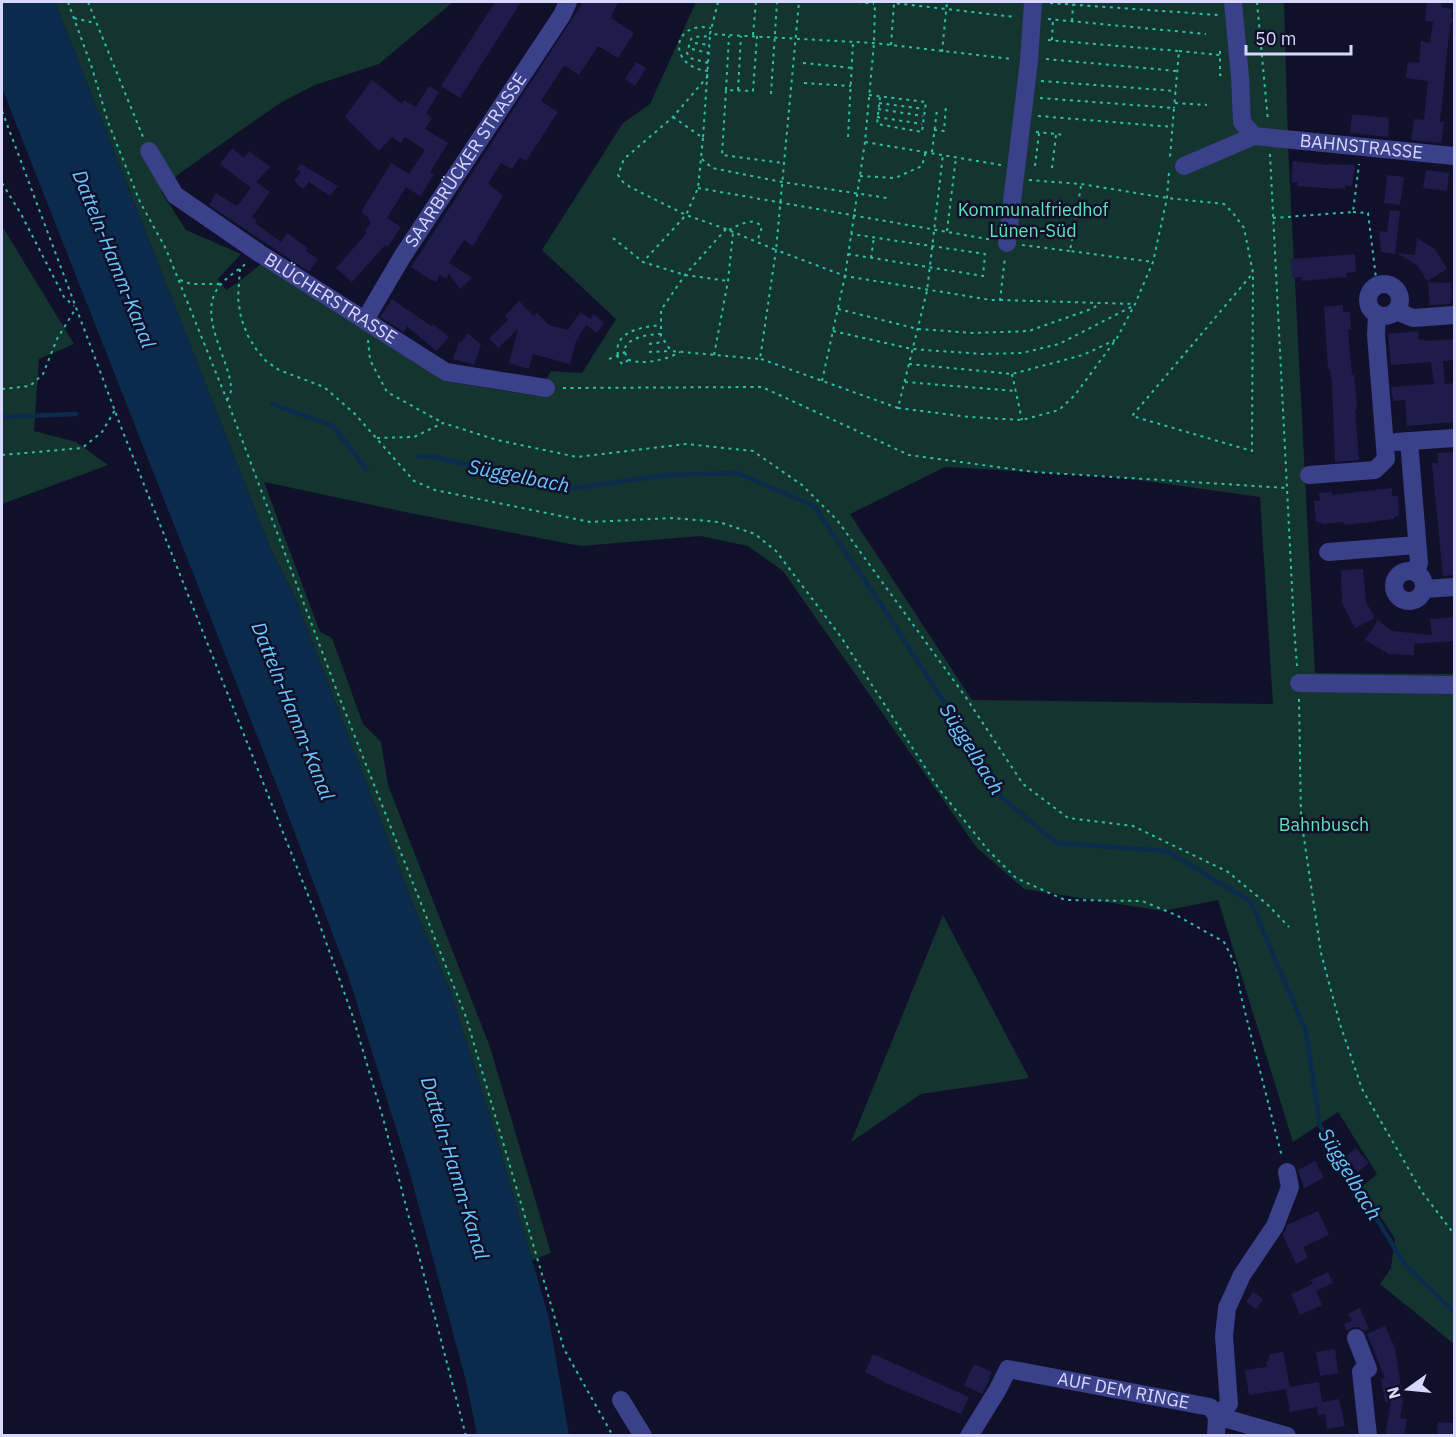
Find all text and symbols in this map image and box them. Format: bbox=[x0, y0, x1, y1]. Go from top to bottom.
scale bar bbox=[1246, 18, 1351, 56]
text: 50 m bbox=[1255, 27, 1297, 50]
street label: SAARBRÜCKER STRASSE bbox=[400, 68, 531, 252]
street label: BAHNSTRASSE bbox=[1299, 129, 1424, 164]
water label: Datteln-Hamm-Kanal bbox=[66, 166, 163, 353]
park label: Kommunalfriedhof Lünen-Süd bbox=[958, 198, 1109, 242]
street label: BLÜCHERSTRASSE bbox=[260, 247, 402, 349]
water label: Süggelbach bbox=[466, 452, 572, 499]
water label: Datteln-Hamm-Kanal bbox=[245, 618, 342, 805]
water label: Süggelbach bbox=[934, 698, 1011, 799]
park label: Bahnbusch bbox=[1279, 813, 1369, 836]
water label: Datteln-Hamm-Kanal bbox=[415, 1073, 496, 1263]
water label: Süggelbach bbox=[1312, 1123, 1388, 1225]
north arrow bbox=[1378, 1359, 1438, 1419]
street label: AUF DEM RINGE bbox=[1056, 1367, 1191, 1414]
text: N bbox=[1382, 1385, 1405, 1401]

